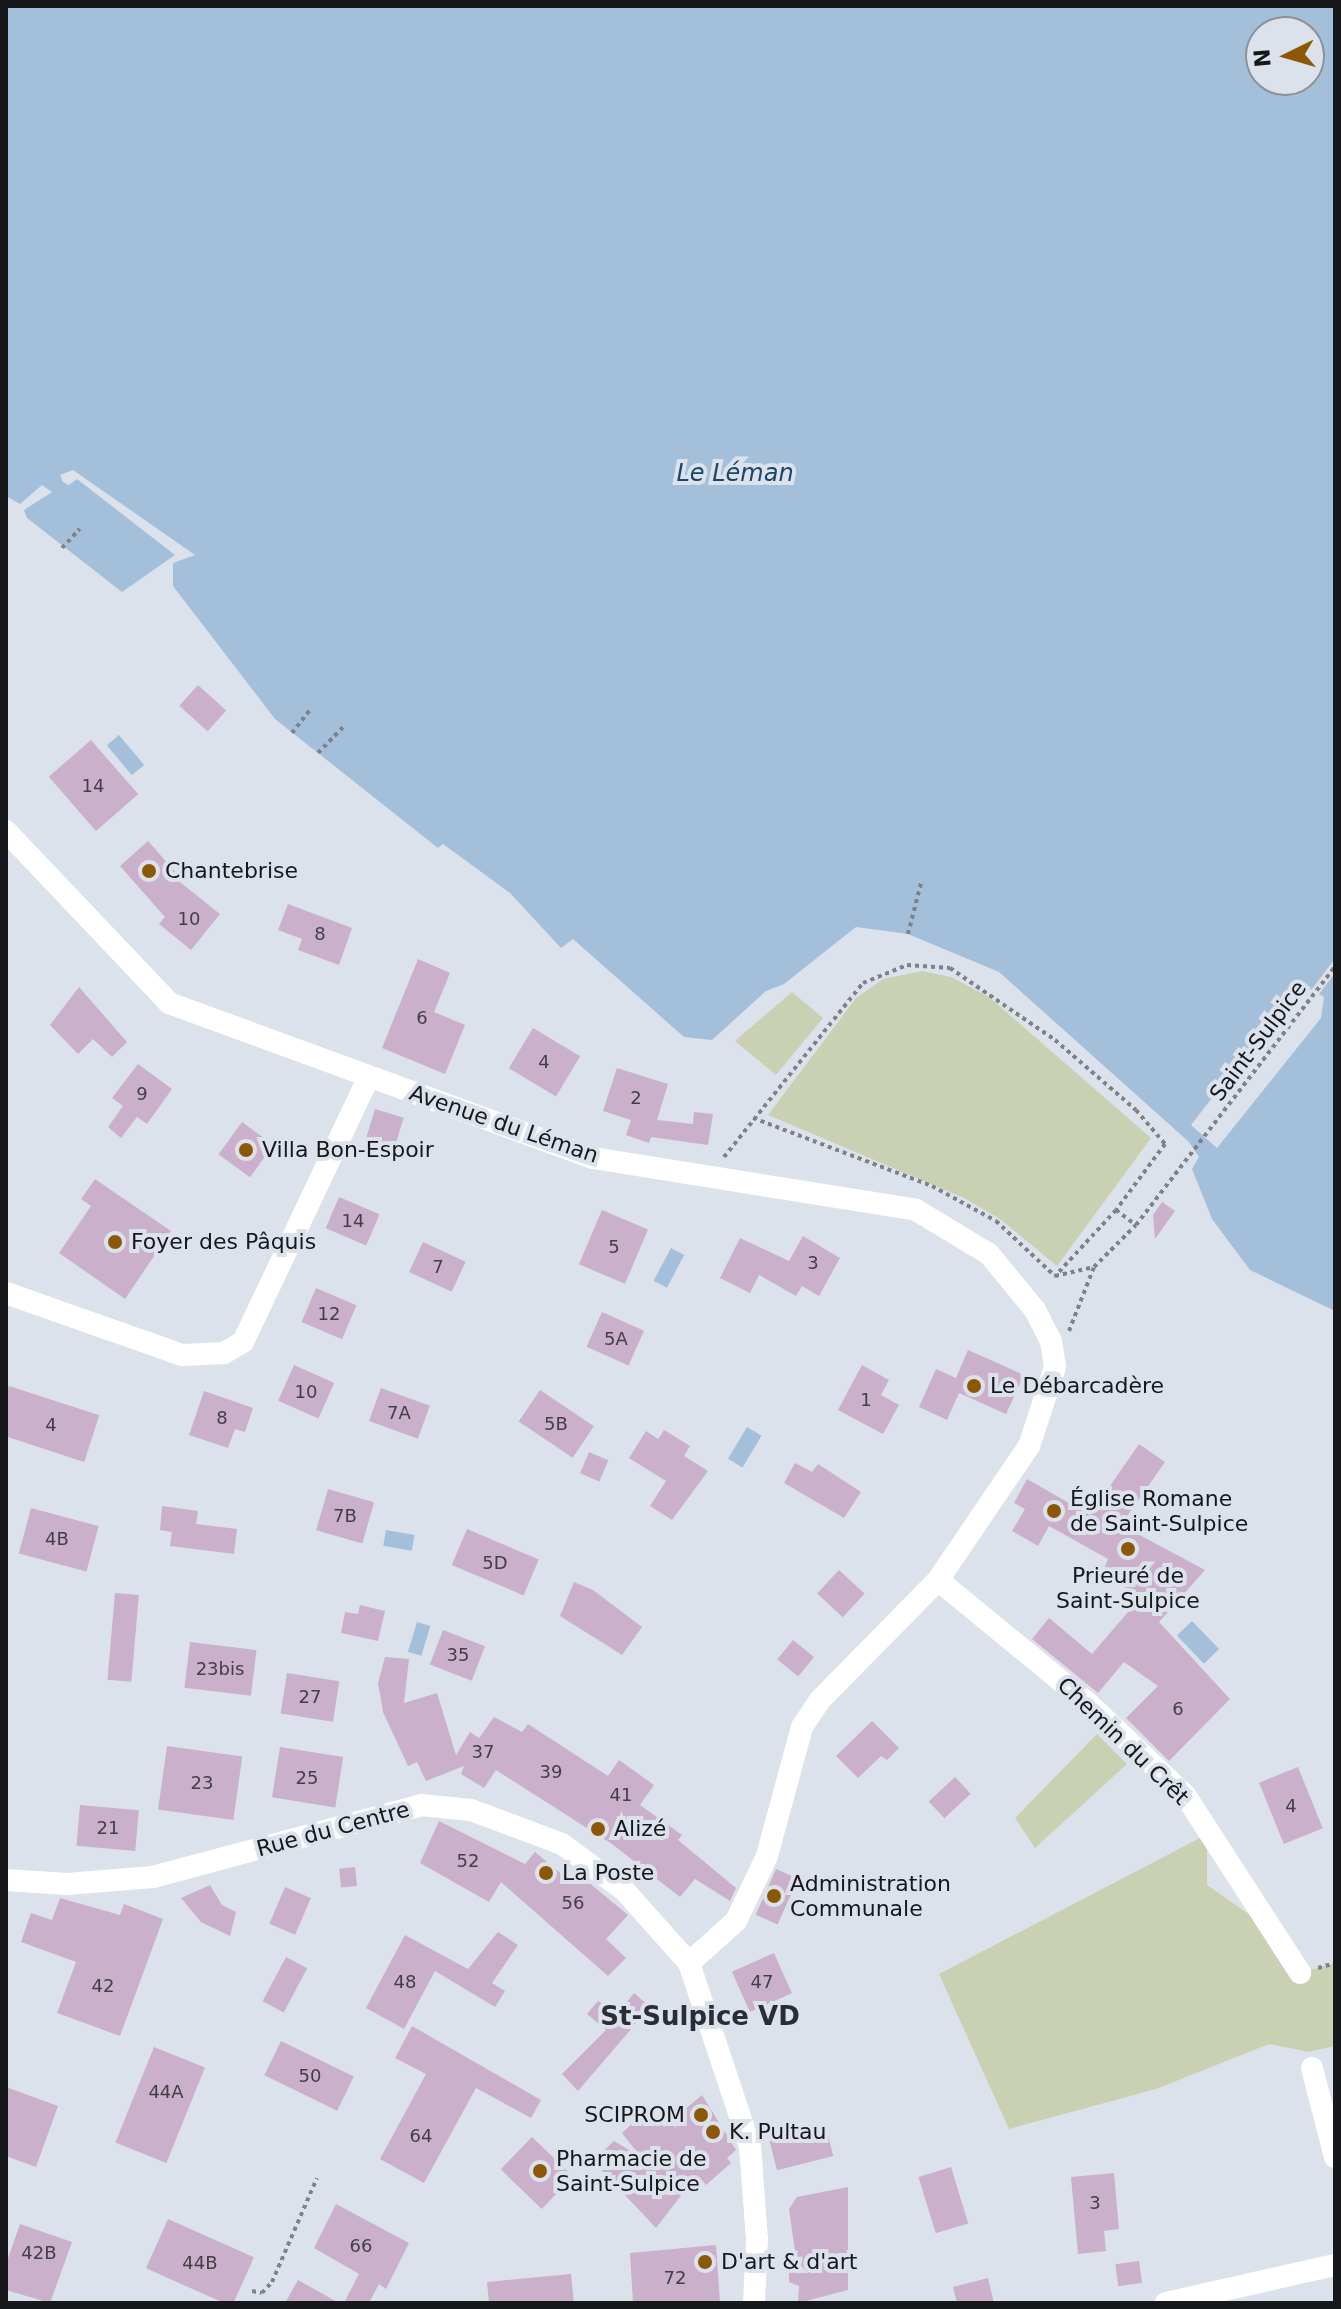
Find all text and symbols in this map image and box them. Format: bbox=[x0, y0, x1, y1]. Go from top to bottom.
north arrow bbox=[1245, 16, 1325, 96]
text: N bbox=[1249, 48, 1276, 68]
water label: Le Léman bbox=[676, 460, 794, 488]
house number: 14 bbox=[82, 775, 104, 797]
place label: Chantebrise bbox=[165, 858, 298, 884]
marker: Chantebrise bbox=[140, 862, 158, 880]
house number: 10 bbox=[178, 908, 200, 930]
house number: 8 bbox=[314, 923, 326, 945]
street label: Saint-Sulpice bbox=[1204, 976, 1312, 1106]
house number: 6 bbox=[416, 1007, 428, 1029]
house number: 4 bbox=[538, 1051, 550, 1073]
street label: Avenue du Léman bbox=[406, 1079, 602, 1169]
house number: 9 bbox=[136, 1083, 148, 1105]
house number: 2 bbox=[630, 1087, 642, 1109]
place label: Villa Bon-Espoir bbox=[262, 1137, 434, 1163]
marker: Villa Bon-Espoir bbox=[237, 1141, 255, 1159]
house number: 14 bbox=[342, 1210, 364, 1232]
place label: Foyer des Pâquis bbox=[131, 1229, 316, 1255]
marker: Foyer des Pâquis bbox=[106, 1233, 124, 1251]
house number: 5 bbox=[608, 1236, 620, 1258]
house number: 3 bbox=[807, 1252, 819, 1274]
house number: 7 bbox=[432, 1256, 444, 1278]
house number: 12 bbox=[318, 1303, 340, 1325]
house number: 5A bbox=[604, 1328, 628, 1350]
place label: Le Débarcadère bbox=[990, 1373, 1164, 1399]
marker: Le Débarcadère bbox=[965, 1377, 983, 1395]
house number: 10 bbox=[295, 1381, 317, 1403]
house number: 1 bbox=[860, 1389, 872, 1411]
house number: 7A bbox=[387, 1402, 411, 1424]
house number: 8 bbox=[216, 1407, 228, 1429]
house number: 5B bbox=[544, 1413, 568, 1435]
house number: 4 bbox=[45, 1414, 57, 1436]
place label: Église Romane de Saint-Sulpice bbox=[1070, 1485, 1248, 1536]
marker: Église Romane de Saint-Sulpice bbox=[1045, 1502, 1063, 1520]
house number: 7B bbox=[333, 1505, 357, 1527]
house number: 4B bbox=[45, 1528, 69, 1550]
marker: Prieuré de Saint-Sulpice bbox=[1119, 1540, 1137, 1558]
house number: 5D bbox=[482, 1552, 508, 1574]
place label: Prieuré de Saint-Sulpice bbox=[1056, 1562, 1200, 1614]
house number: 35 bbox=[447, 1644, 469, 1666]
house number: 23bis bbox=[196, 1658, 244, 1680]
street label: Chemin du Crêt bbox=[1052, 1672, 1194, 1810]
house number: 27 bbox=[299, 1686, 321, 1708]
house number: 6 bbox=[1172, 1698, 1184, 1720]
house number: 37 bbox=[472, 1741, 494, 1763]
house number: 39 bbox=[540, 1761, 562, 1783]
house number: 25 bbox=[296, 1767, 318, 1789]
house number: 23 bbox=[191, 1772, 213, 1794]
house number: 41 bbox=[610, 1784, 632, 1806]
house number: 4 bbox=[1285, 1795, 1297, 1817]
street label: Rue du Centre bbox=[254, 1796, 412, 1862]
place label: Alizé bbox=[614, 1816, 666, 1842]
house number: 21 bbox=[97, 1817, 119, 1839]
marker: Alizé bbox=[589, 1820, 607, 1838]
house number: 52 bbox=[457, 1850, 479, 1872]
place label: La Poste bbox=[562, 1860, 654, 1886]
marker: La Poste bbox=[537, 1864, 555, 1882]
place label: Administration Communale bbox=[790, 1870, 951, 1922]
marker: Administration Communale bbox=[765, 1887, 783, 1905]
house number: 56 bbox=[562, 1892, 584, 1914]
house number: 48 bbox=[394, 1971, 416, 1993]
house number: 47 bbox=[751, 1971, 773, 1993]
house number: 42 bbox=[92, 1975, 114, 1997]
district label: St-Sulpice VD bbox=[600, 2001, 800, 2033]
house number: 50 bbox=[299, 2065, 321, 2087]
house number: 44A bbox=[148, 2081, 184, 2103]
place label: SCIPROM bbox=[584, 2102, 685, 2128]
marker: SCIPROM bbox=[692, 2106, 710, 2124]
place label: K. Pultau bbox=[729, 2119, 826, 2145]
marker: K. Pultau bbox=[704, 2123, 722, 2141]
house number: 64 bbox=[410, 2125, 432, 2147]
place label: Pharmacie de Saint-Sulpice bbox=[556, 2145, 706, 2196]
marker: Pharmacie de Saint-Sulpice bbox=[531, 2162, 549, 2180]
house number: 3 bbox=[1089, 2192, 1101, 2214]
house number: 66 bbox=[350, 2235, 372, 2257]
house number: 42B bbox=[21, 2242, 57, 2264]
place label: D'art & d'art bbox=[721, 2249, 857, 2275]
house number: 44B bbox=[182, 2252, 218, 2274]
marker: D'art & d'art bbox=[696, 2253, 714, 2271]
house number: 72 bbox=[664, 2267, 686, 2289]

